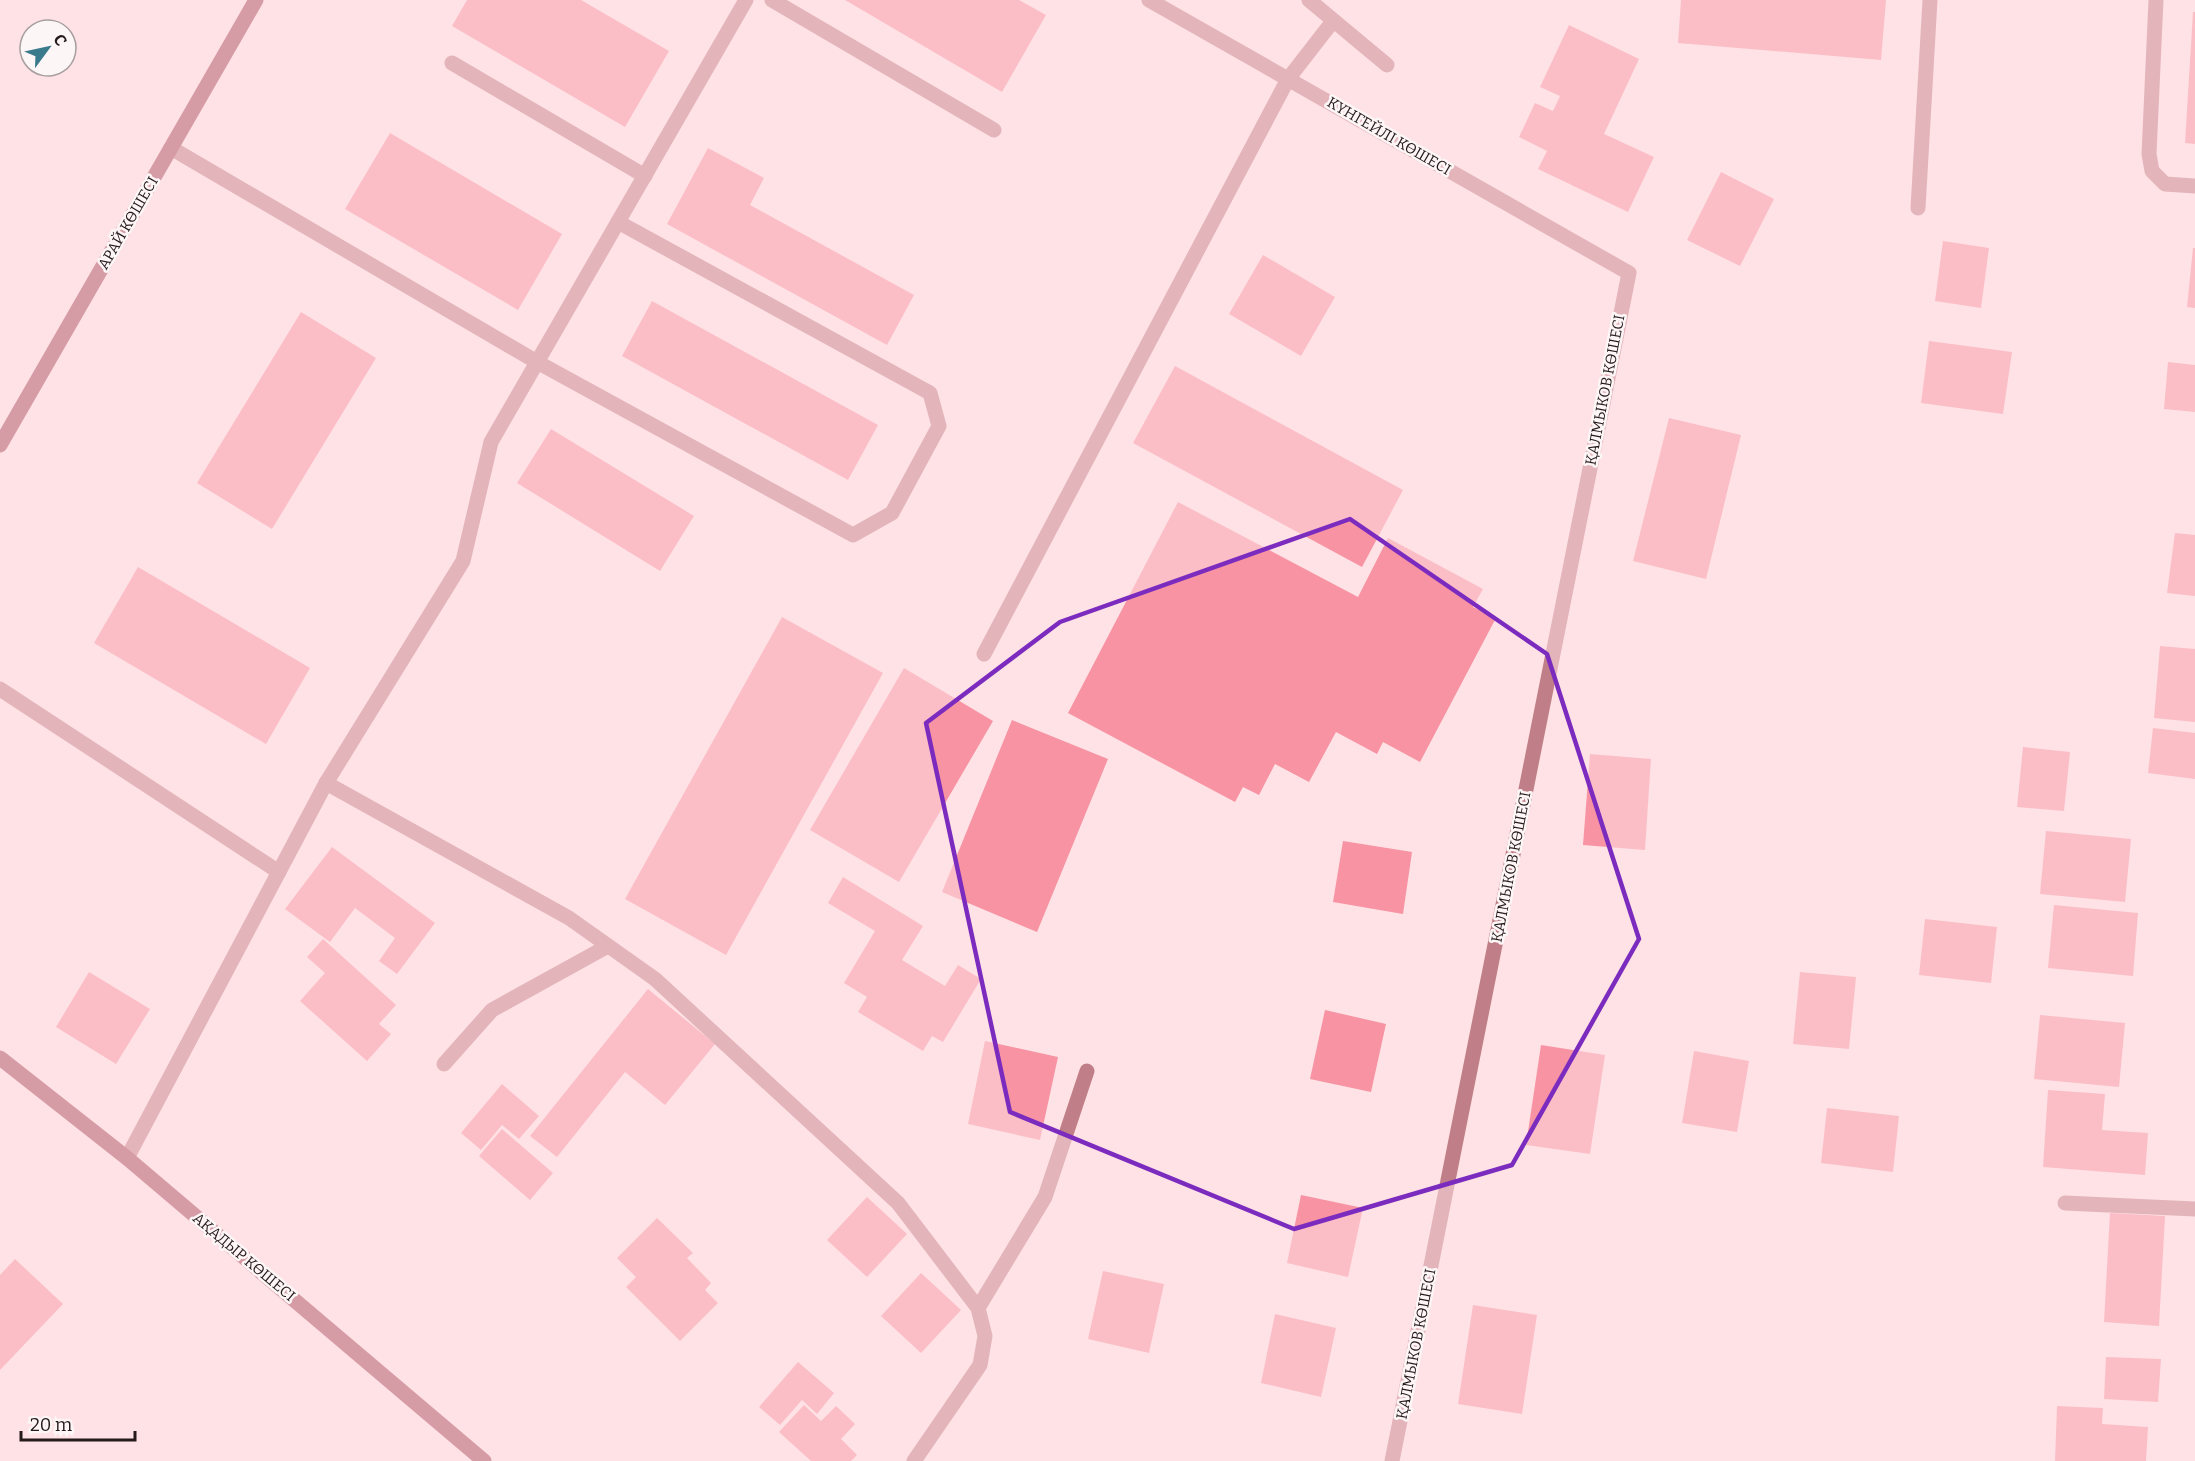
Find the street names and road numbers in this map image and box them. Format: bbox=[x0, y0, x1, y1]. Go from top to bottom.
street label: КҮНГЕЙЛІ КӨШЕСІ bbox=[1324, 93, 1454, 179]
street label: АРАЙ КӨШЕСІ bbox=[94, 174, 162, 272]
street label: ҚАЛМЫКОВ КӨШЕСІ bbox=[1582, 313, 1628, 467]
street label: ҚАЛМЫКОВ КӨШЕСІ bbox=[1488, 790, 1534, 944]
street label: АҚАДЫР КӨШЕСІ bbox=[189, 1209, 299, 1305]
street label: ҚАЛМЫКОВ КӨШЕСІ bbox=[1393, 1267, 1439, 1421]

